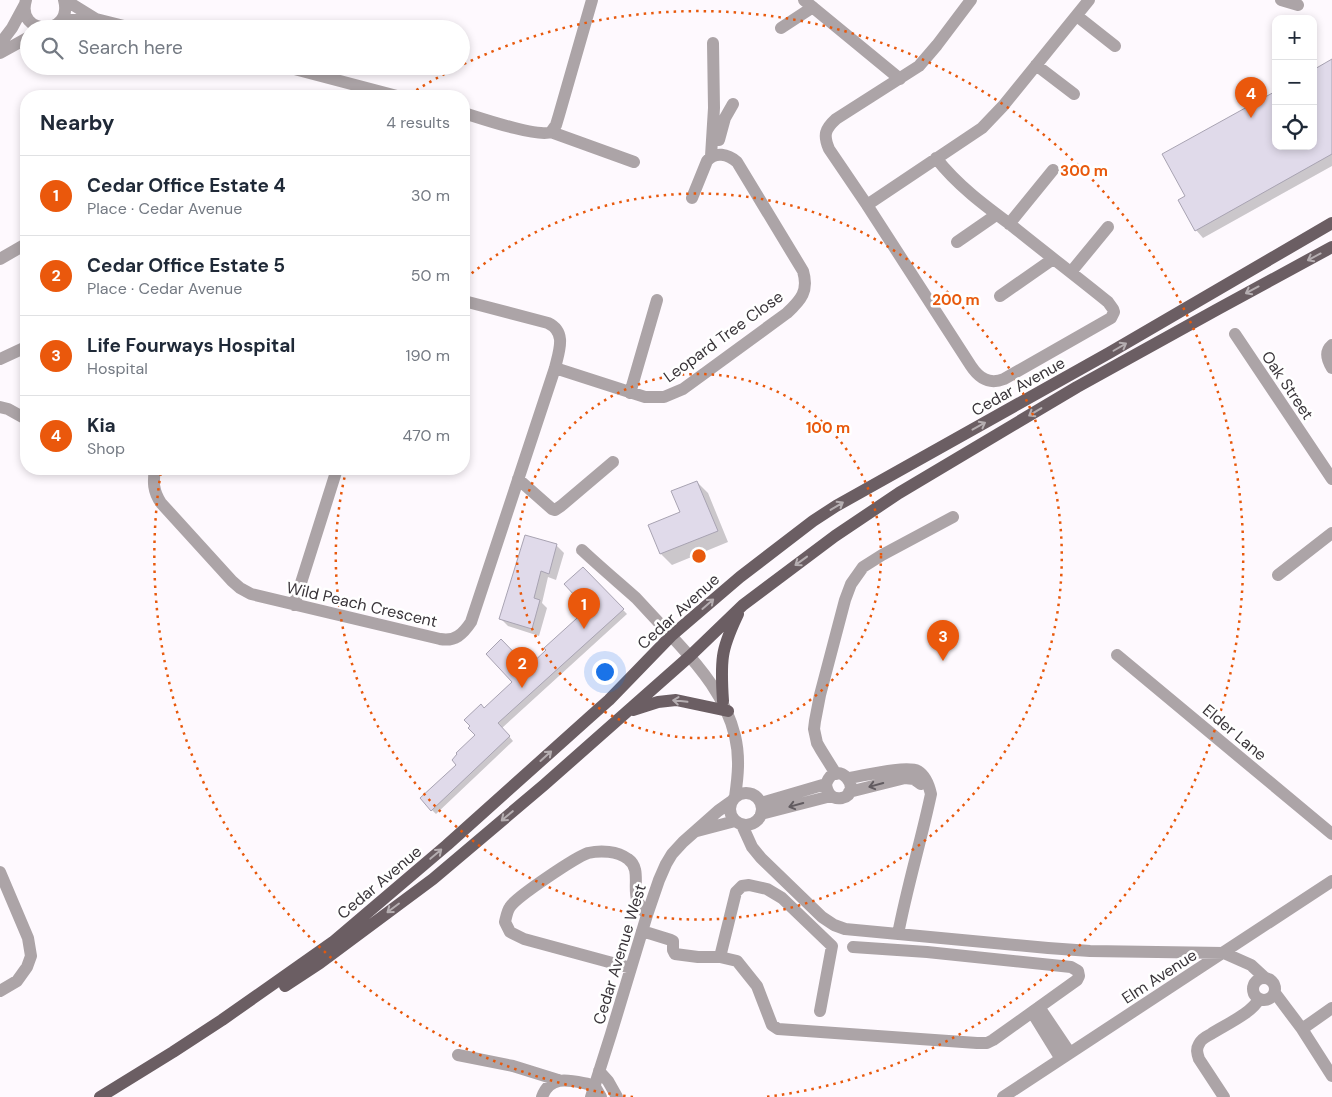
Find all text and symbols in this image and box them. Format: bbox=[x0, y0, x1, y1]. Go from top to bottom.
map controls bbox=[1272, 15, 1317, 150]
button: + bbox=[1272, 15, 1317, 60]
search box bbox=[20, 20, 470, 75]
icon: search bbox=[38, 34, 66, 62]
text: Search here bbox=[78, 35, 183, 60]
button: − bbox=[1272, 60, 1317, 105]
pin: 4 bbox=[1235, 77, 1267, 118]
button: locate bbox=[1272, 105, 1317, 150]
text: Nearby bbox=[40, 109, 114, 137]
text: 4 results bbox=[386, 112, 450, 133]
text: 300 m bbox=[1060, 161, 1108, 181]
text: Cedar Office Estate 4 bbox=[87, 173, 286, 198]
text: 1 bbox=[53, 185, 59, 206]
text: 30 m bbox=[411, 185, 450, 206]
text: Place · Cedar Avenue bbox=[87, 198, 242, 219]
one-way arrow bbox=[1306, 252, 1321, 262]
text: Cedar Office Estate 5 bbox=[87, 253, 285, 278]
text: 2 bbox=[51, 265, 61, 286]
text: 50 m bbox=[411, 265, 450, 286]
text: Place · Cedar Avenue bbox=[87, 278, 242, 299]
street label: Leopard Tree Close bbox=[659, 286, 787, 387]
one-way arrow bbox=[1245, 286, 1260, 296]
text: 200 m bbox=[932, 290, 980, 310]
text: Life Fourways Hospital bbox=[87, 333, 295, 358]
one-way arrow bbox=[1113, 341, 1127, 351]
text: 3 bbox=[51, 345, 61, 366]
text: 190 m bbox=[406, 345, 450, 366]
street label: Oak Street bbox=[1257, 347, 1318, 424]
street label: Cedar Avenue bbox=[968, 352, 1069, 421]
text: Hospital bbox=[87, 358, 148, 379]
one-way arrow bbox=[1028, 408, 1042, 418]
text: Kia bbox=[87, 413, 116, 438]
text: 100 m bbox=[806, 418, 850, 438]
one-way arrow bbox=[971, 421, 986, 431]
text: 4 bbox=[51, 425, 61, 446]
text: 470 m bbox=[403, 425, 450, 446]
text: Shop bbox=[87, 438, 125, 459]
one-way arrow bbox=[830, 500, 844, 510]
centre of rings bbox=[690, 547, 708, 565]
one-way arrow bbox=[795, 555, 809, 566]
street label: Cedar Avenue bbox=[633, 569, 724, 654]
street label: Wild Peach Crescent bbox=[284, 577, 439, 632]
pin: 1 bbox=[568, 588, 600, 629]
one-way arrow bbox=[702, 599, 715, 610]
pin: 3 bbox=[927, 620, 959, 661]
pin: 2 bbox=[506, 647, 538, 688]
your location bbox=[592, 659, 618, 685]
one-way arrow bbox=[672, 696, 688, 706]
street label: Elder Lane bbox=[1198, 699, 1271, 765]
one-way arrow bbox=[540, 750, 553, 762]
one-way arrow bbox=[868, 781, 884, 791]
one-way arrow bbox=[789, 801, 805, 810]
one-way arrow bbox=[500, 811, 513, 822]
street label: Cedar Avenue bbox=[333, 841, 426, 924]
one-way arrow bbox=[430, 848, 443, 860]
street label: Cedar Avenue West bbox=[588, 881, 651, 1027]
one-way arrow bbox=[387, 903, 401, 913]
street label: Elm Avenue bbox=[1118, 944, 1201, 1009]

